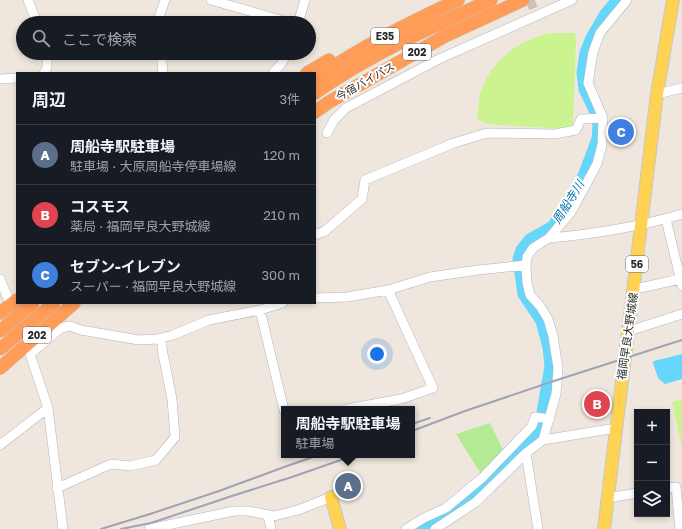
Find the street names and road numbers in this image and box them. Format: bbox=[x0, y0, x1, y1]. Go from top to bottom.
road number: E35 bbox=[371, 28, 399, 44]
road number: 202 bbox=[403, 44, 431, 60]
street label: 今宿バイパス bbox=[333, 59, 397, 103]
road number: 56 bbox=[626, 256, 648, 272]
street label: 福岡早良大野城線 bbox=[614, 292, 640, 380]
road number: 202 bbox=[23, 327, 51, 343]

